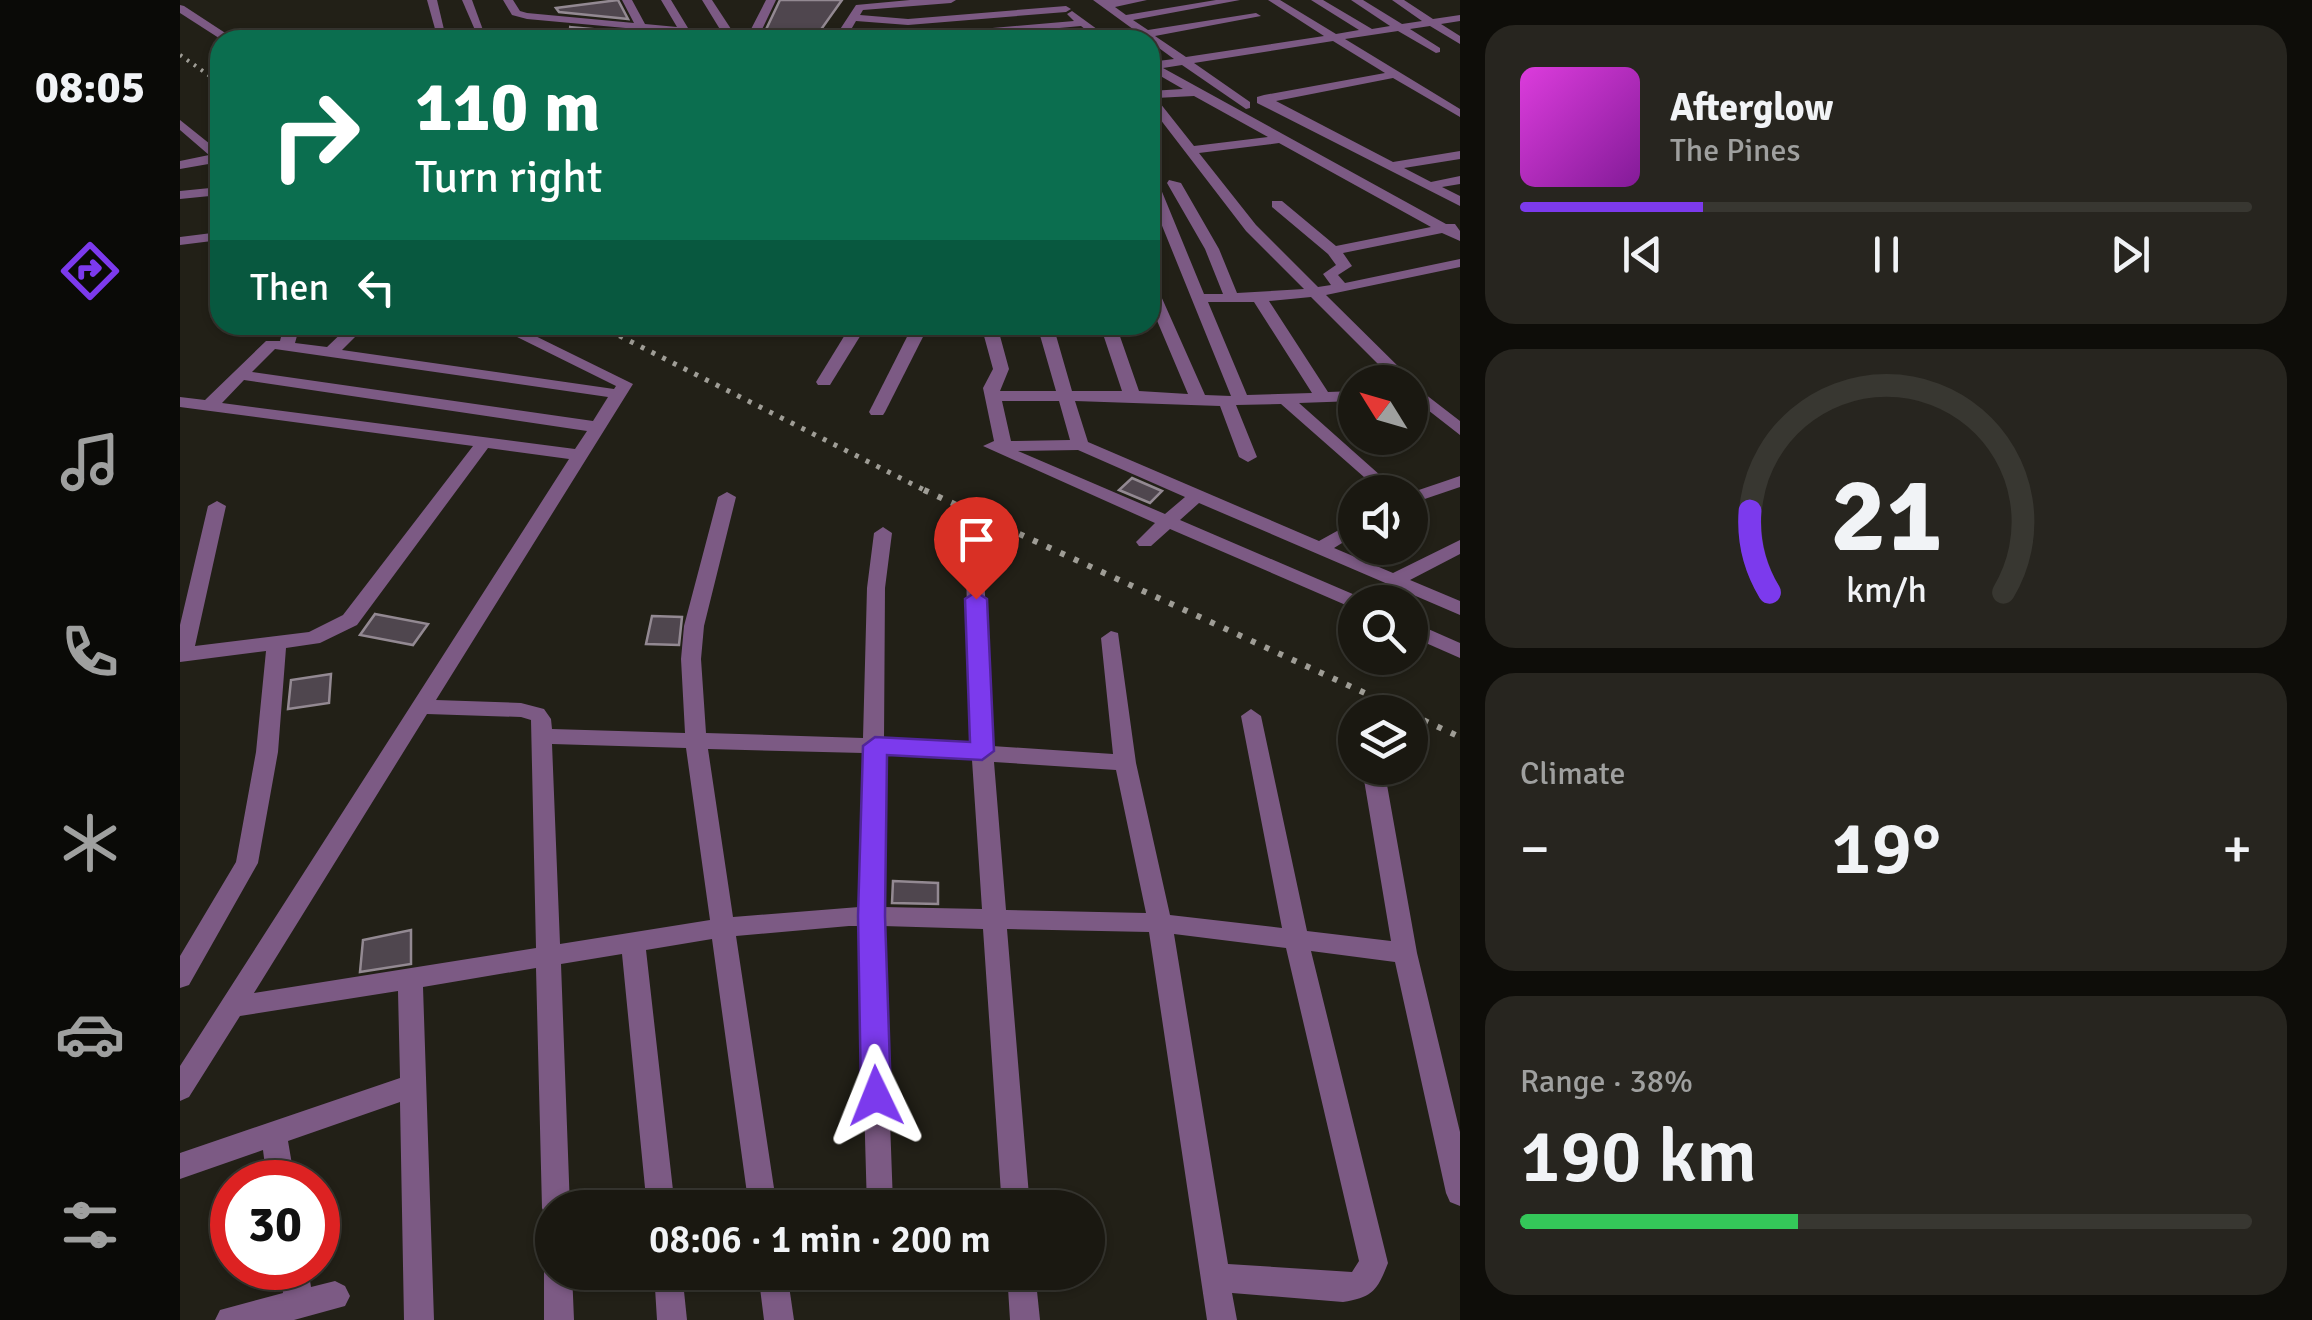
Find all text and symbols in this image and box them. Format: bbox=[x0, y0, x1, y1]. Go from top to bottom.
text: 08:05 bbox=[35, 60, 145, 115]
text: 110 m bbox=[415, 64, 600, 150]
icon: right bbox=[250, 70, 380, 200]
text: Afterglow bbox=[1670, 84, 1833, 131]
text: The Pines bbox=[1670, 131, 1801, 170]
text: Turn right bbox=[415, 150, 603, 205]
icon: previous bbox=[1615, 227, 1670, 282]
icon: pause bbox=[1859, 227, 1914, 282]
icon: next bbox=[2103, 227, 2158, 282]
icon: directions bbox=[55, 236, 125, 306]
icon: left bbox=[349, 260, 404, 315]
text: Then bbox=[250, 264, 329, 311]
north arrow bbox=[1338, 365, 1428, 455]
map controls bbox=[1338, 365, 1428, 785]
icon: music bbox=[55, 427, 125, 497]
text: 21 bbox=[1830, 452, 1942, 580]
button: sound bbox=[1338, 475, 1428, 565]
pin bbox=[934, 497, 1019, 600]
icon: arrive bbox=[949, 512, 1004, 567]
text: km/h bbox=[1846, 568, 1926, 612]
button: search bbox=[1338, 585, 1428, 675]
icon: phone bbox=[55, 617, 125, 687]
button: layers bbox=[1338, 695, 1428, 785]
text: Climate bbox=[1520, 754, 1626, 793]
text: 19° bbox=[1831, 802, 1941, 895]
icon: climate bbox=[55, 808, 125, 878]
text: − bbox=[1520, 815, 1550, 883]
text: + bbox=[2222, 815, 2252, 883]
icon: car bbox=[55, 999, 125, 1069]
position arrow bbox=[824, 1044, 928, 1148]
text: Range · 38% bbox=[1520, 1062, 1693, 1101]
text: 190 km bbox=[1520, 1110, 1757, 1203]
speed limit sign: 30 bbox=[210, 1160, 340, 1290]
icon: filters bbox=[55, 1190, 125, 1260]
text: 08:06 · 1 min · 200 m bbox=[649, 1216, 991, 1263]

